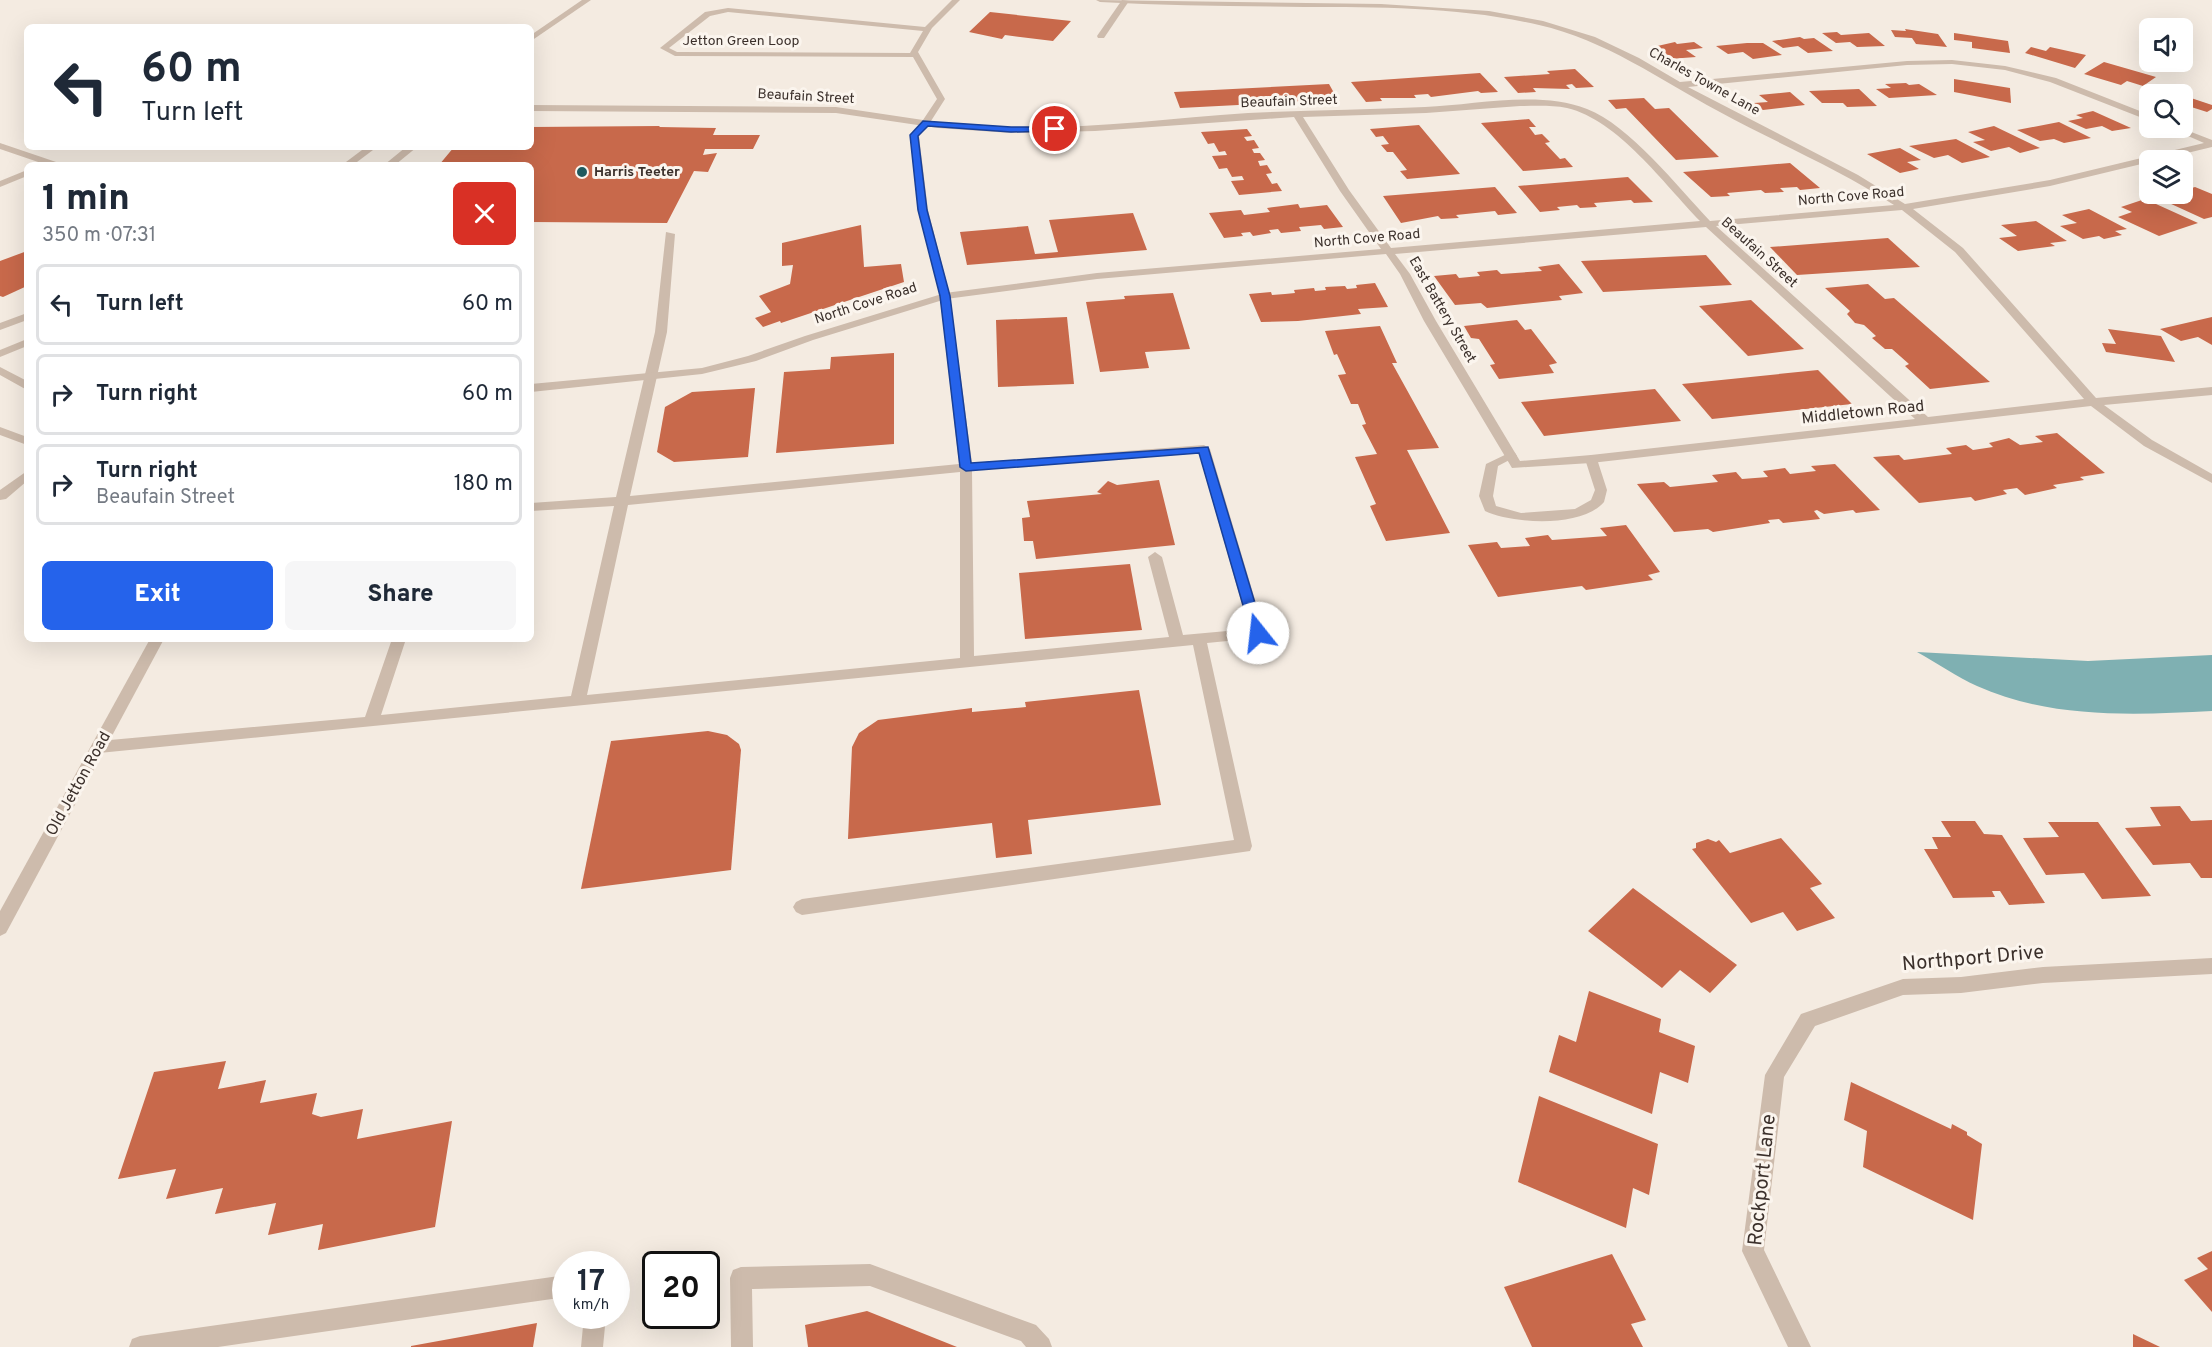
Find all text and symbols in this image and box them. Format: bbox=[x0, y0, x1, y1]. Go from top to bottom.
map controls bbox=[2139, 18, 2193, 204]
button: sound bbox=[2139, 18, 2193, 72]
street label: Jetton Green Loop bbox=[682, 33, 800, 50]
text: 60 m bbox=[141, 44, 242, 97]
street label: Charles Towne Lane bbox=[1645, 44, 1763, 120]
icon: left bbox=[42, 48, 120, 126]
button: search bbox=[2139, 84, 2193, 138]
street label: Beaufain Street bbox=[757, 86, 855, 108]
street label: Beaufain Street bbox=[1240, 92, 1338, 112]
text: Turn left bbox=[141, 96, 243, 130]
pin bbox=[1029, 103, 1080, 154]
icon: arrive bbox=[1038, 112, 1071, 145]
button: layers bbox=[2139, 150, 2193, 204]
place label: Harris Teeter bbox=[594, 164, 680, 181]
marker: Harris Teeter bbox=[575, 165, 589, 179]
text: 1 min bbox=[42, 177, 130, 223]
button: close bbox=[453, 182, 516, 245]
street label: North Cove Road bbox=[1797, 184, 1905, 210]
street label: Beaufain Street bbox=[1717, 214, 1801, 292]
text: 350 m · 07:31 bbox=[42, 223, 156, 249]
street label: North Cove Road bbox=[1313, 226, 1421, 252]
street label: East Battery Street bbox=[1405, 254, 1479, 366]
street label: North Cove Road bbox=[813, 279, 919, 329]
icon: left bbox=[45, 288, 78, 321]
text: Turn left bbox=[96, 291, 184, 318]
text: 60 m bbox=[462, 291, 513, 318]
icon: right bbox=[45, 378, 78, 411]
text: Turn right bbox=[96, 381, 198, 408]
text: 60 m bbox=[462, 381, 513, 408]
street label: Middletown Road bbox=[1801, 397, 1925, 429]
text: Turn right bbox=[96, 458, 198, 485]
icon: right bbox=[45, 468, 78, 501]
text: 180 m bbox=[454, 471, 513, 498]
text: Beaufain Street bbox=[96, 485, 235, 511]
button: Exit bbox=[42, 561, 273, 630]
button: Share bbox=[285, 561, 516, 630]
position arrow bbox=[1226, 601, 1290, 665]
street label: Old Jetton Road bbox=[42, 728, 116, 840]
street label: Northport Drive bbox=[1901, 940, 2045, 978]
street label: Rockport Lane bbox=[1743, 1113, 1783, 1247]
speed limit sign: 20 bbox=[642, 1251, 720, 1329]
text: 17 bbox=[577, 1264, 605, 1301]
text: km/h bbox=[573, 1296, 609, 1315]

